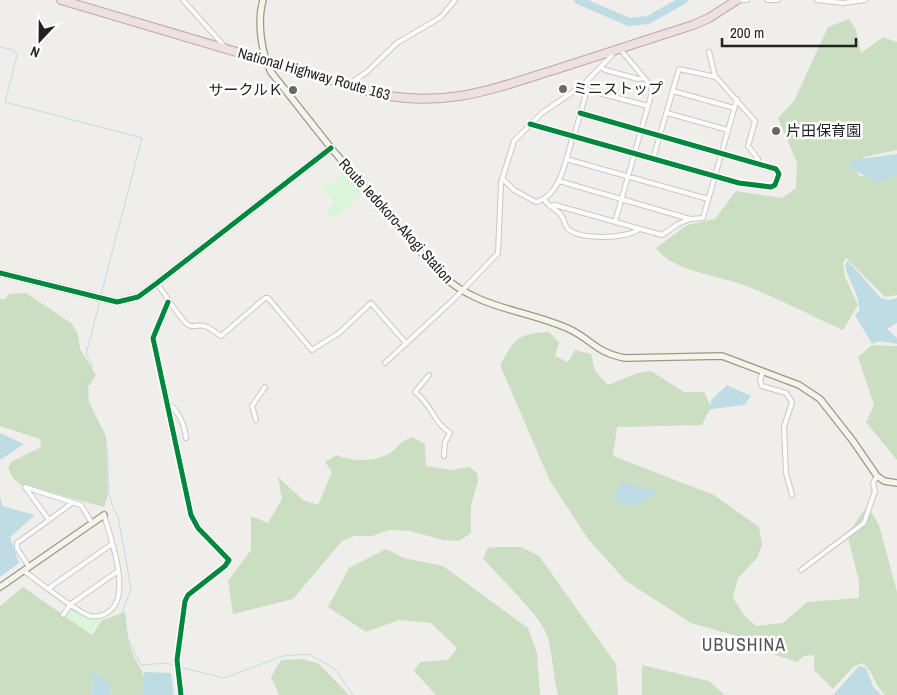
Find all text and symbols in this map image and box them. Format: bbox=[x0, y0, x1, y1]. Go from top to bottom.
north arrow bbox=[15, 15, 65, 65]
scale bar bbox=[722, 15, 856, 47]
text: 200 m bbox=[730, 22, 764, 43]
text: N bbox=[28, 42, 42, 62]
street label: National Highway Route 163 bbox=[236, 42, 393, 105]
place label: ミニストップ bbox=[573, 78, 663, 99]
place label: サークルＫ bbox=[208, 79, 283, 100]
marker: ミニストップ bbox=[557, 83, 569, 95]
marker: サークルＫ bbox=[287, 84, 299, 96]
place label: 片田保育園 bbox=[786, 120, 861, 141]
marker: 片田保育園 bbox=[770, 125, 782, 137]
street label: Route Iedokoro-Akogi Station bbox=[334, 153, 458, 288]
district label: UBUSHINA bbox=[702, 632, 786, 657]

